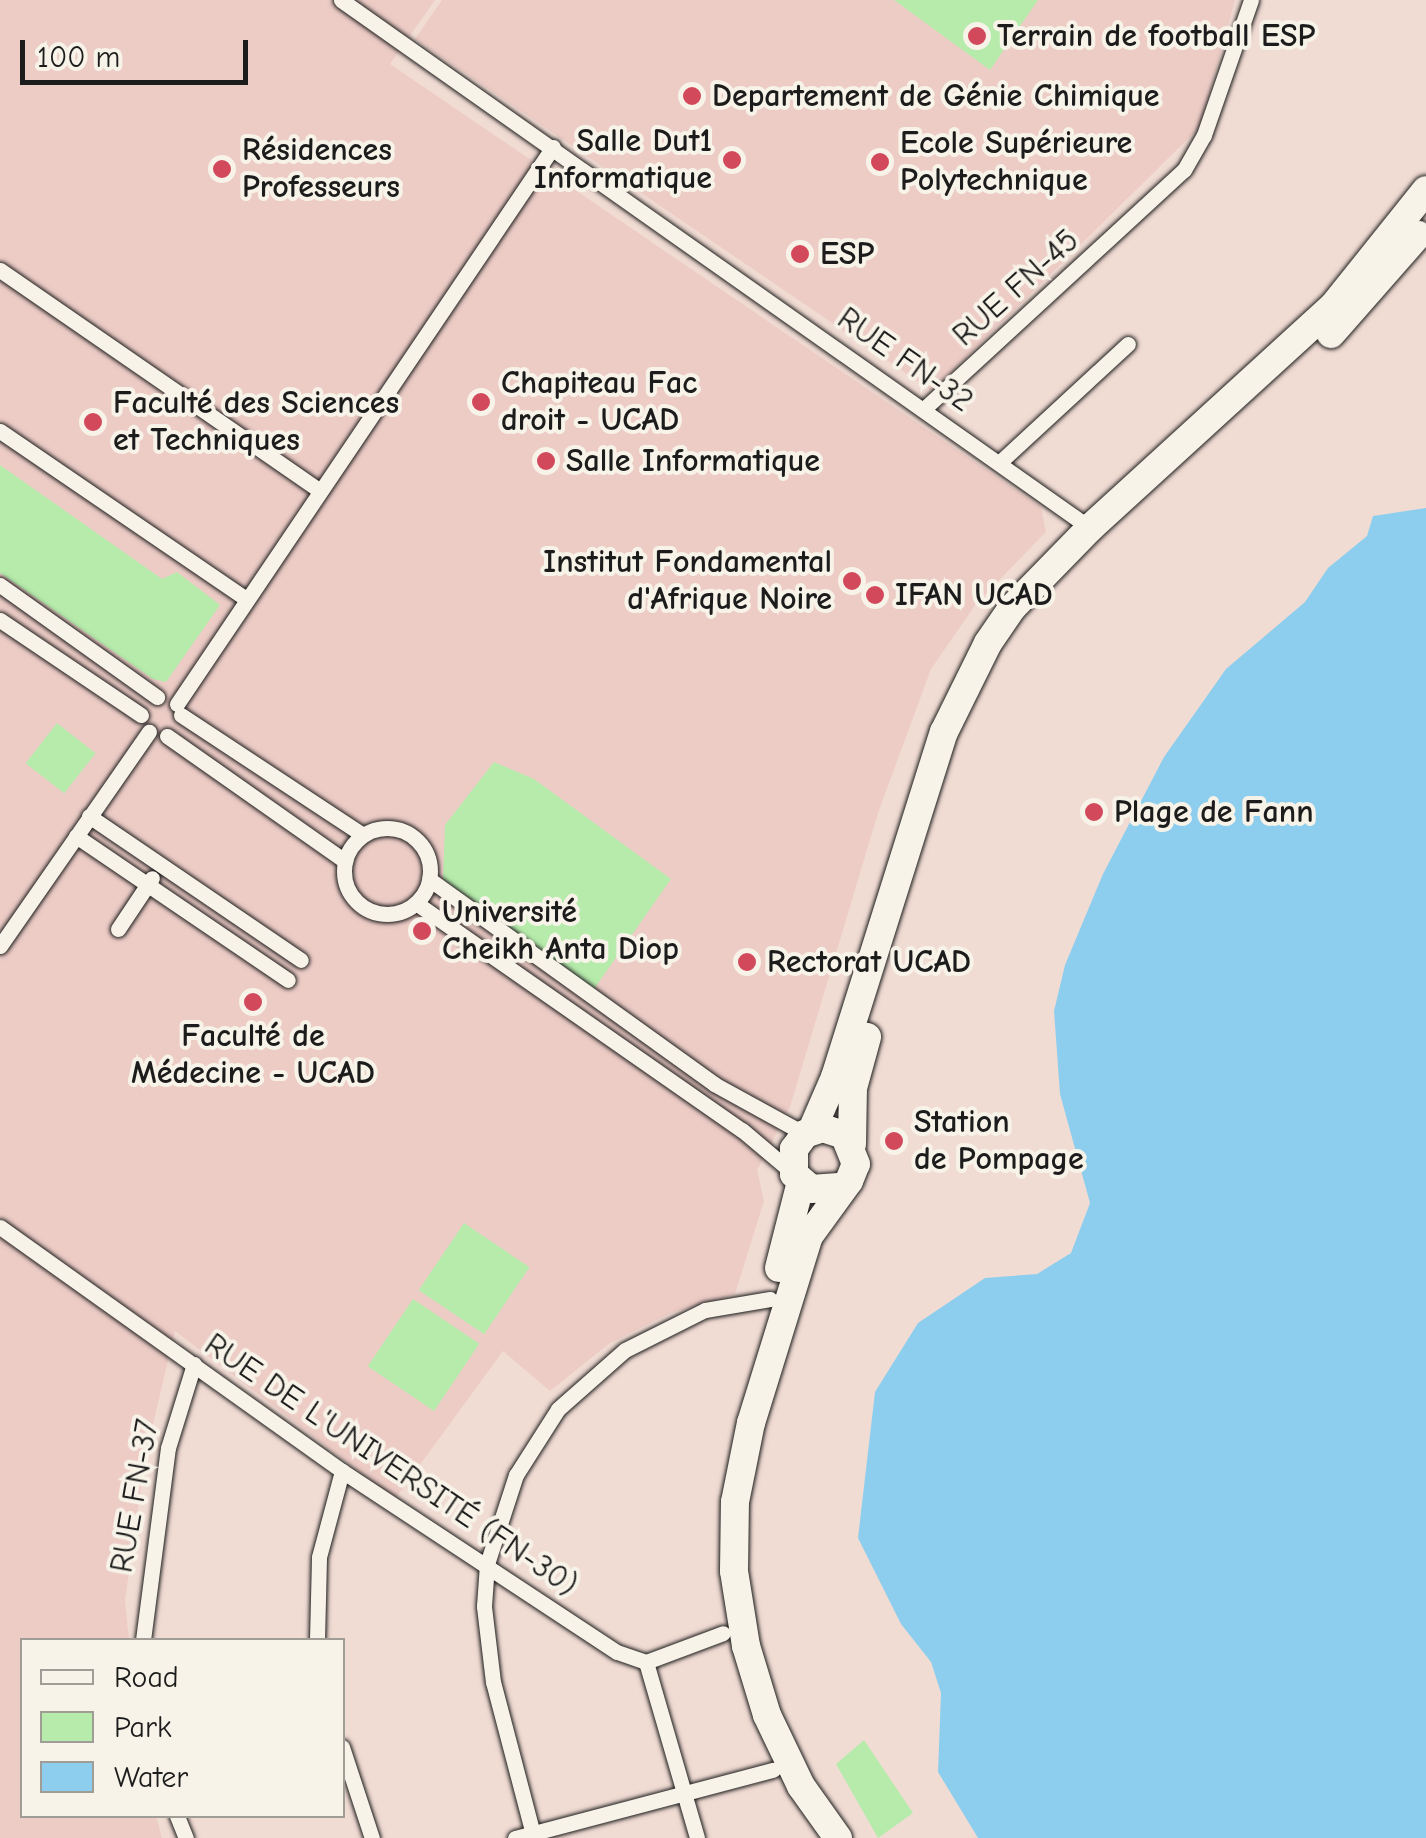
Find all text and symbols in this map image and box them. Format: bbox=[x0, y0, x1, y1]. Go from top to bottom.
place label: Terrain de football ESP bbox=[997, 17, 1315, 55]
scale bar bbox=[25, 20, 252, 82]
marker: Terrain de football ESP bbox=[966, 25, 988, 47]
text: 100 m bbox=[37, 40, 120, 75]
place label: Departement de Génie Chimique bbox=[712, 77, 1160, 115]
marker: Departement de Génie Chimique bbox=[681, 85, 703, 107]
place label: Salle Dut1 Informatique bbox=[534, 123, 712, 198]
place label: Ecole Supérieure Polytechnique bbox=[900, 125, 1132, 200]
place label: Résidences Professeurs bbox=[242, 132, 400, 207]
marker: Salle Dut1 Informatique bbox=[721, 149, 743, 171]
marker: Ecole Supérieure Polytechnique bbox=[869, 151, 891, 173]
marker: Résidences Professeurs bbox=[211, 158, 233, 180]
street label: RUE FN-45 bbox=[945, 221, 1087, 355]
place label: ESP bbox=[820, 235, 874, 273]
marker: ESP bbox=[789, 243, 811, 265]
street label: RUE FN-32 bbox=[830, 299, 980, 421]
place label: Chapiteau Fac droit - UCAD bbox=[501, 365, 697, 440]
place label: Faculté des Sciences et Techniques bbox=[113, 385, 399, 460]
marker: Chapiteau Fac droit - UCAD bbox=[470, 391, 492, 413]
marker: Faculté des Sciences et Techniques bbox=[82, 411, 104, 433]
place label: Salle Informatique bbox=[566, 442, 820, 480]
marker: Salle Informatique bbox=[535, 450, 557, 472]
place label: Institut Fondamental d'Afrique Noire bbox=[543, 544, 832, 619]
marker: Institut Fondamental d'Afrique Noire bbox=[841, 570, 863, 592]
place label: IFAN UCAD bbox=[895, 576, 1053, 614]
marker: IFAN UCAD bbox=[864, 584, 886, 606]
place label: Plage de Fann bbox=[1114, 793, 1314, 831]
marker: Plage de Fann bbox=[1083, 801, 1105, 823]
place label: Université Cheikh Anta Diop bbox=[442, 894, 679, 969]
marker: Université Cheikh Anta Diop bbox=[411, 920, 433, 942]
place label: Rectorat UCAD bbox=[767, 943, 971, 981]
marker: Rectorat UCAD bbox=[736, 951, 758, 973]
marker: Faculté de Médecine - UCAD bbox=[242, 991, 264, 1013]
place label: Faculté de Médecine - UCAD bbox=[131, 1018, 375, 1093]
place label: Station de Pompage bbox=[914, 1104, 1084, 1179]
marker: Station de Pompage bbox=[883, 1130, 905, 1152]
street label: RUE DE L'UNIVERSITÉ (FN-30) bbox=[197, 1326, 585, 1604]
street label: RUE FN-37 bbox=[103, 1416, 167, 1576]
legend bbox=[20, 1638, 345, 1818]
text: Road bbox=[114, 1660, 179, 1695]
text: Park bbox=[114, 1710, 171, 1745]
text: Water bbox=[114, 1760, 188, 1795]

